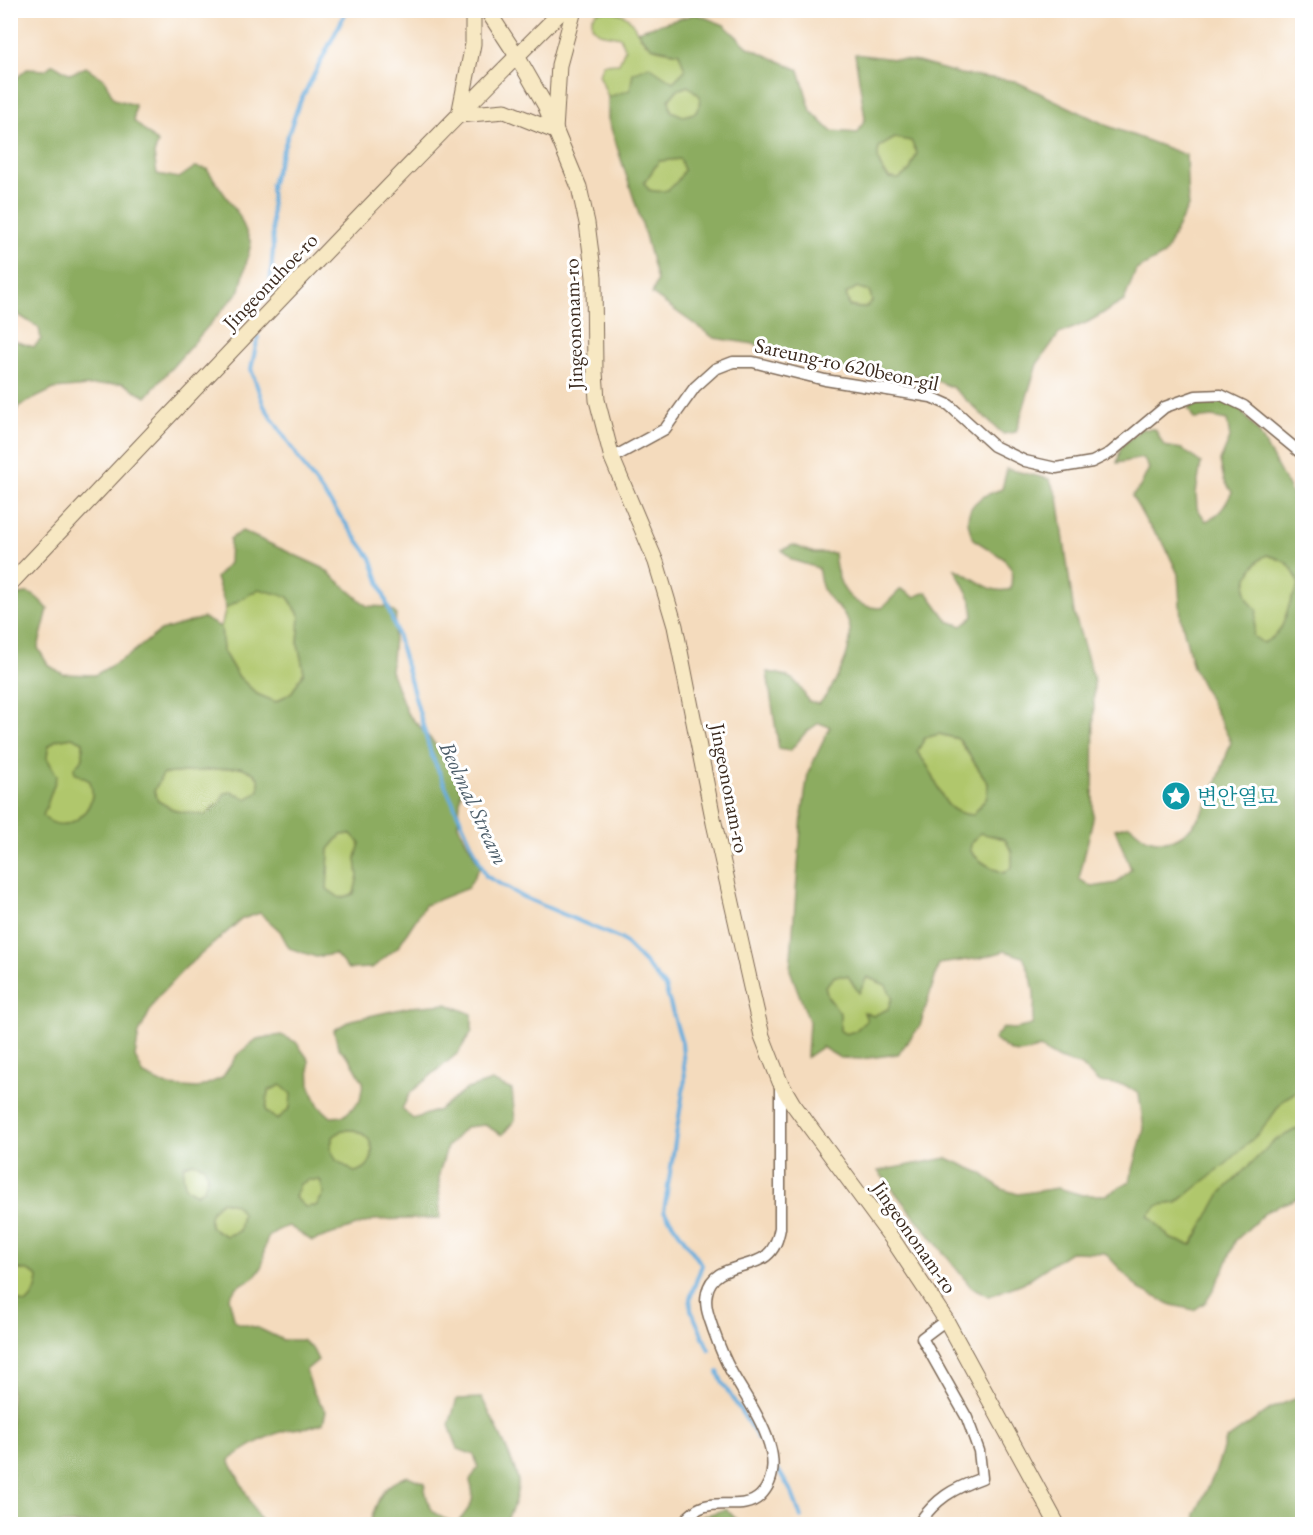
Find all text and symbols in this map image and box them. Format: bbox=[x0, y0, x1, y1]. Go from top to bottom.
street label: Jingeonuhoe-ro bbox=[215, 226, 323, 337]
street label: Jingeononam-ro bbox=[557, 258, 589, 392]
street label: Sareung-ro 620beon-gil bbox=[752, 331, 942, 397]
street label: Jingeononam-ro bbox=[704, 719, 756, 855]
water label: Beolmal Stream bbox=[432, 736, 515, 869]
place icon: 변안열묘 bbox=[1160, 780, 1192, 812]
place label: 변안열묘 bbox=[1197, 783, 1278, 810]
street label: Jingeononam-ro bbox=[865, 1174, 964, 1299]

